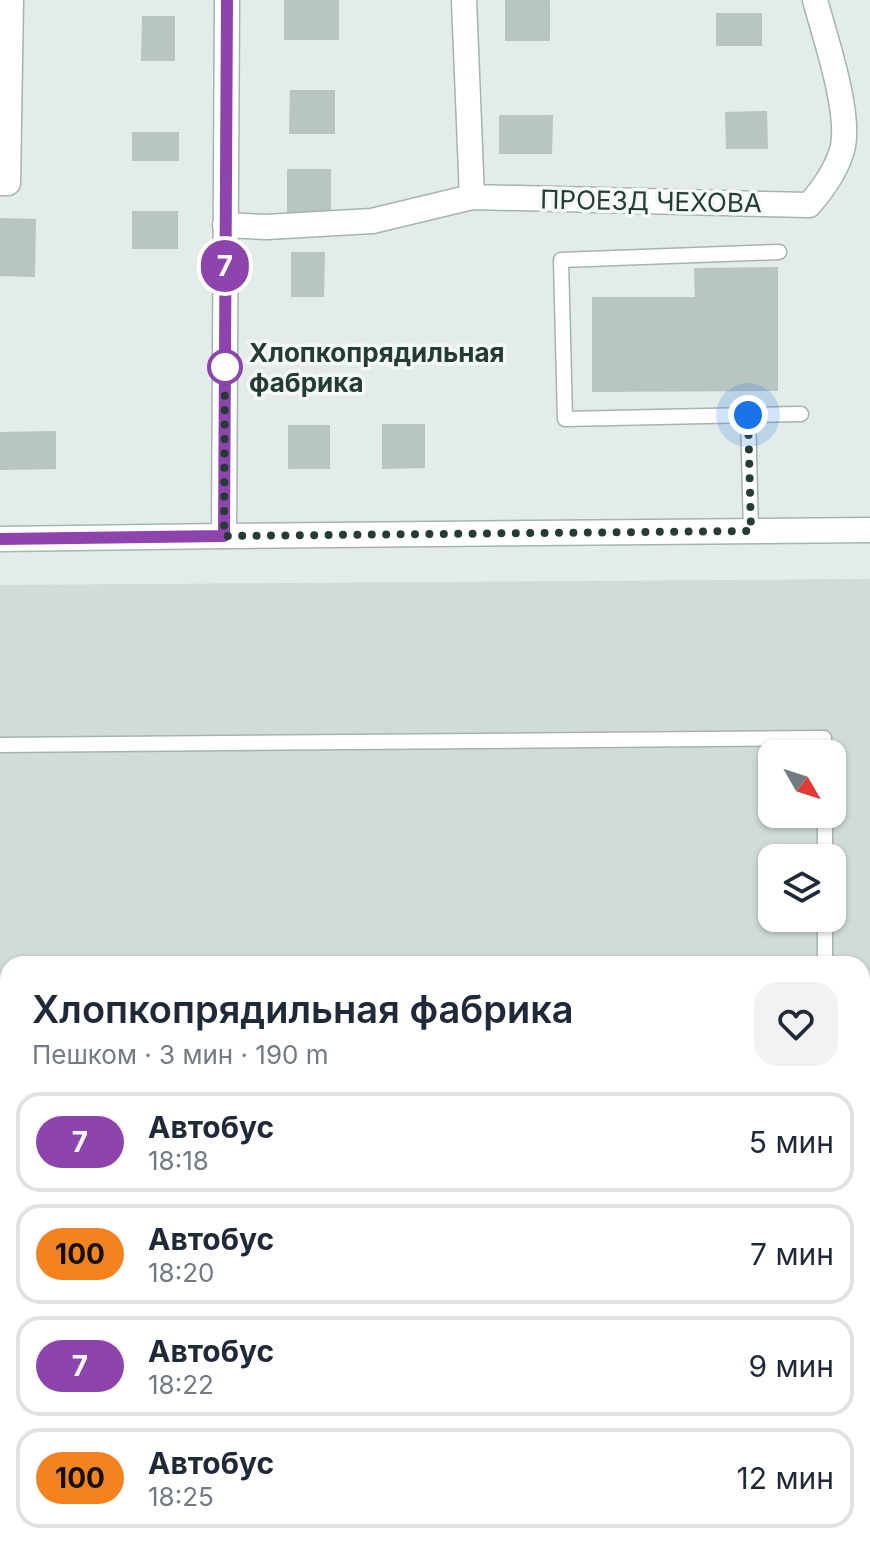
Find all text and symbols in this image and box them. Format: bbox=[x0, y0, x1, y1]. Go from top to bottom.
street label: ПРОЕЗД ЧЕХОВА bbox=[540, 184, 762, 218]
line badge: 7 bbox=[199, 240, 251, 292]
text: 7 bbox=[217, 249, 233, 283]
place label: Хлопкопрядильная фабрика bbox=[249, 337, 505, 398]
marker: Хлопкопрядильная фабрика bbox=[208, 350, 242, 384]
your location bbox=[728, 395, 768, 435]
north arrow bbox=[758, 740, 846, 828]
map controls bbox=[758, 740, 846, 932]
button: layers bbox=[758, 844, 846, 932]
button: heart bbox=[754, 982, 838, 1066]
text: Хлопкопрядильная фабрика bbox=[32, 986, 574, 1032]
text: Пешком · 3 мин · 190 m bbox=[32, 1039, 329, 1070]
text: Автобус bbox=[148, 1109, 274, 1145]
text: 5 мин bbox=[749, 1124, 834, 1160]
text: 7 bbox=[72, 1125, 88, 1159]
text: 18:18 bbox=[148, 1145, 209, 1176]
text: Автобус bbox=[148, 1221, 274, 1257]
text: 7 мин bbox=[750, 1236, 834, 1272]
text: 100 bbox=[55, 1237, 105, 1271]
text: 18:20 bbox=[148, 1257, 214, 1288]
text: Автобус bbox=[148, 1333, 274, 1369]
text: 9 мин bbox=[748, 1348, 834, 1384]
text: 7 bbox=[72, 1349, 88, 1383]
text: 18:22 bbox=[148, 1369, 214, 1400]
text: Автобус bbox=[148, 1445, 274, 1481]
text: 12 мин bbox=[736, 1460, 834, 1496]
text: 100 bbox=[55, 1461, 105, 1495]
text: 18:25 bbox=[148, 1481, 214, 1512]

